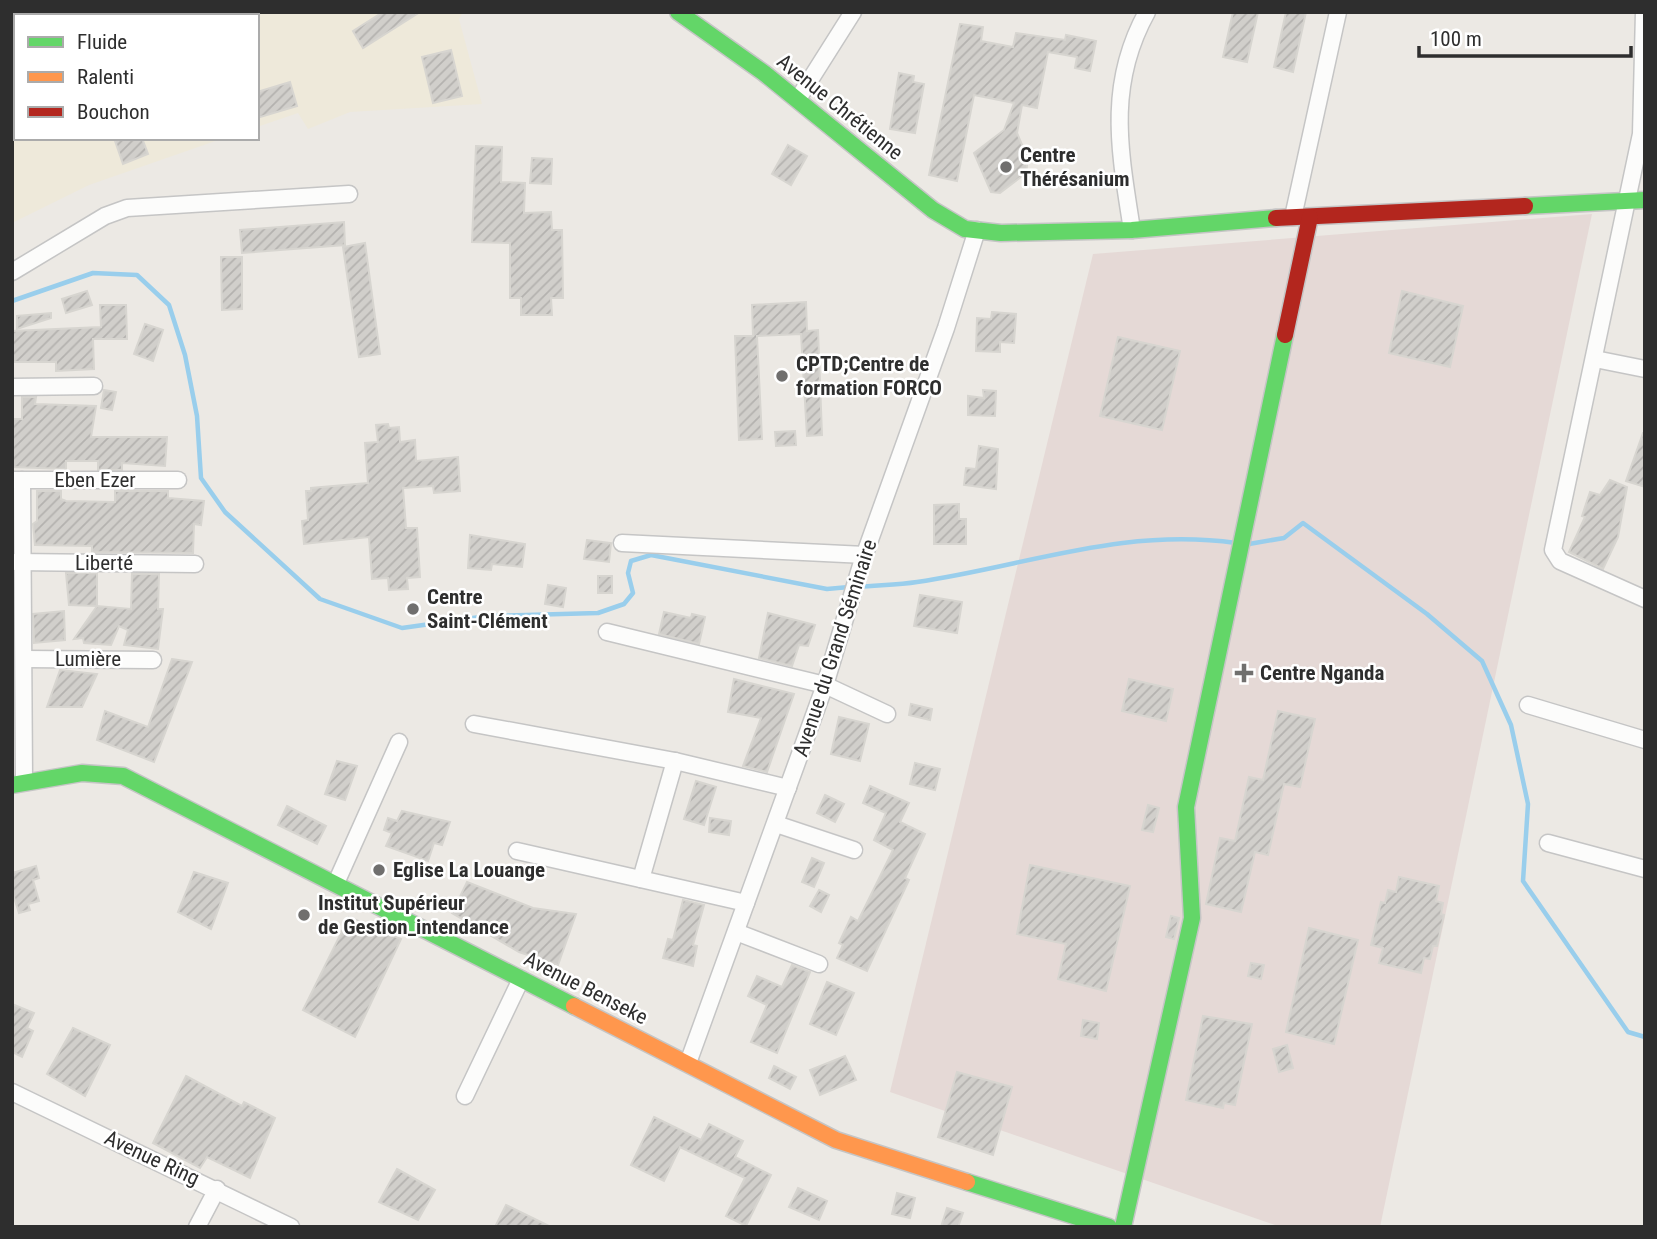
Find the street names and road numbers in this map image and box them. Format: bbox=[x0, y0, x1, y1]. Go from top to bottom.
street label: Avenue Chrétienne bbox=[772, 49, 908, 165]
street label: Eben Ezer bbox=[54, 468, 136, 492]
street label: Avenue du Grand Séminaire bbox=[789, 536, 882, 760]
street label: Liberté bbox=[75, 551, 133, 575]
street label: Lumière bbox=[55, 647, 121, 671]
street label: Avenue Benseke bbox=[520, 947, 652, 1029]
street label: Avenue Ring bbox=[101, 1126, 203, 1190]

